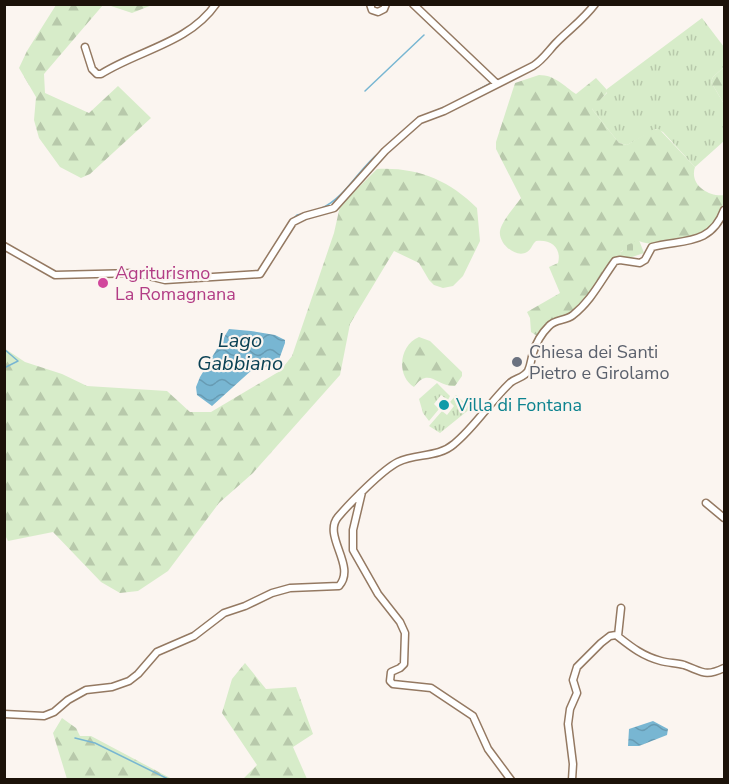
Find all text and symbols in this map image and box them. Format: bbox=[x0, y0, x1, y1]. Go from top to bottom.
place label: Agriturismo La Romagnana bbox=[115, 261, 236, 306]
marker: Agriturismo La Romagnana bbox=[96, 276, 110, 290]
water label: Lago Gabbiano bbox=[197, 327, 283, 377]
place label: Chiesa dei Santi Pietro e Girolamo bbox=[529, 340, 669, 385]
marker: Chiesa dei Santi Pietro e Girolamo bbox=[510, 355, 524, 369]
place label: Villa di Fontana bbox=[455, 393, 582, 417]
marker: Villa di Fontana bbox=[437, 398, 451, 412]

